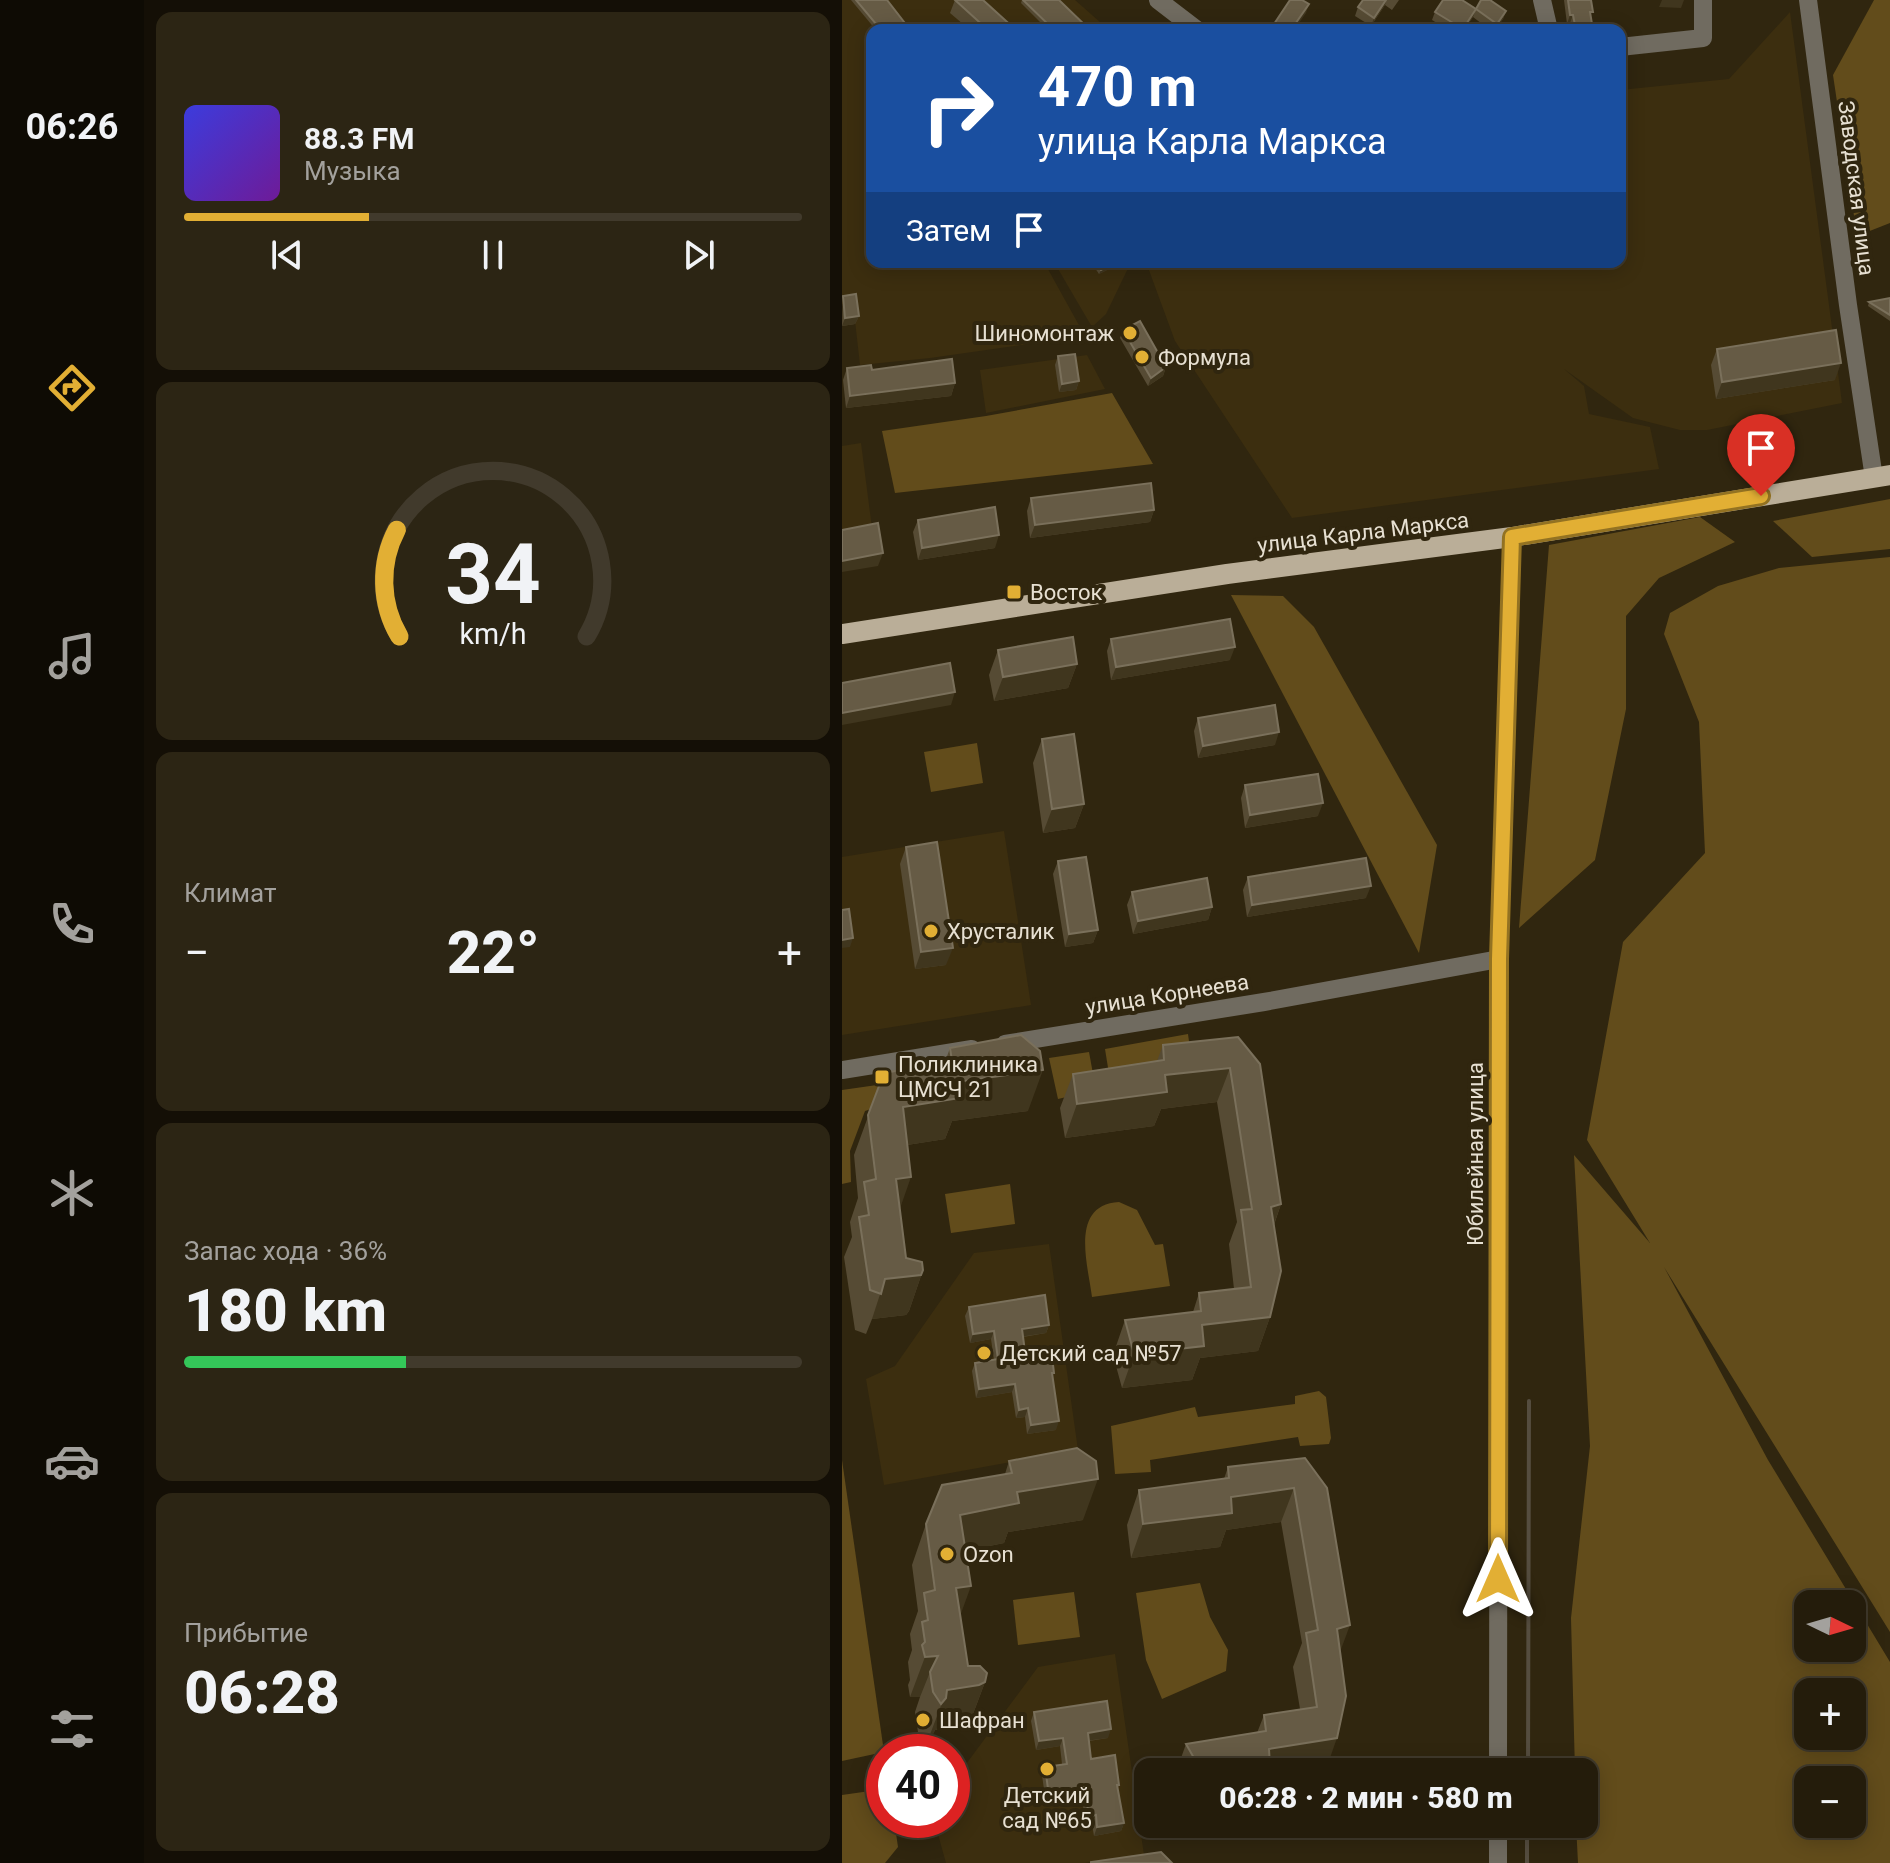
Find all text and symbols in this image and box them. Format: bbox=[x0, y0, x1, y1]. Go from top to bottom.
text: 470 m bbox=[1038, 54, 1197, 120]
icon: right bbox=[906, 56, 1010, 160]
street label: Заводская улица bbox=[1833, 99, 1880, 277]
text: 06:26 bbox=[26, 106, 118, 148]
text: 88.3 FM bbox=[304, 121, 415, 156]
text: улица Карла Маркса bbox=[1038, 121, 1387, 163]
text: Музыка bbox=[304, 156, 401, 186]
icon: arrive bbox=[1007, 208, 1051, 252]
text: Затем bbox=[906, 213, 991, 248]
icon: previous bbox=[265, 233, 309, 277]
icon: pause bbox=[471, 233, 515, 277]
icon: next bbox=[677, 233, 721, 277]
place label: Шиномонтаж bbox=[975, 321, 1114, 346]
marker: Шиномонтаж bbox=[1121, 324, 1139, 342]
place label: Формула bbox=[1158, 345, 1251, 370]
marker: Формула bbox=[1133, 348, 1151, 366]
icon: directions bbox=[44, 360, 100, 416]
pin bbox=[1727, 414, 1795, 496]
icon: arrive bbox=[1739, 426, 1783, 470]
street label: улица Карла Маркса bbox=[1256, 507, 1470, 558]
text: 34 bbox=[445, 526, 541, 623]
place label: Восток bbox=[1030, 580, 1102, 605]
marker: Восток bbox=[1005, 583, 1023, 601]
text: km/h bbox=[459, 617, 527, 651]
icon: music bbox=[44, 628, 100, 684]
text: Климат bbox=[184, 878, 276, 908]
icon: phone bbox=[44, 896, 100, 952]
text: 22° bbox=[447, 917, 540, 988]
place label: Хрусталик bbox=[947, 919, 1055, 944]
marker: Хрусталик bbox=[922, 922, 940, 940]
text: − bbox=[184, 927, 209, 979]
text: + bbox=[777, 927, 802, 979]
street label: улица Корнеева bbox=[1084, 969, 1251, 1020]
place label: Поликлиника ЦМСЧ 21 bbox=[898, 1052, 1038, 1102]
street label: Юбилейная улица bbox=[1463, 1062, 1488, 1246]
marker: Поликлиника ЦМСЧ 21 bbox=[873, 1068, 891, 1086]
icon: climate bbox=[44, 1165, 100, 1221]
text: Запас хода · 36% bbox=[184, 1236, 387, 1266]
text: 180 km bbox=[184, 1275, 387, 1346]
place label: Детский сад №57 bbox=[1000, 1341, 1182, 1366]
marker: Детский сад №57 bbox=[975, 1344, 993, 1362]
icon: car bbox=[44, 1433, 100, 1489]
position arrow bbox=[1456, 1537, 1540, 1621]
place label: Ozon bbox=[963, 1542, 1014, 1567]
marker: Ozon bbox=[938, 1545, 956, 1563]
north arrow bbox=[1794, 1590, 1866, 1662]
map controls bbox=[1794, 1590, 1866, 1838]
text: Прибытие bbox=[184, 1618, 308, 1648]
text: 06:28 bbox=[184, 1657, 340, 1728]
button: + bbox=[1794, 1678, 1866, 1750]
icon: filters bbox=[44, 1701, 100, 1757]
place label: Шафран bbox=[939, 1708, 1025, 1733]
marker: Шафран bbox=[914, 1711, 932, 1729]
speed limit sign: 40 bbox=[866, 1734, 970, 1838]
marker: Детский сад №65 bbox=[1038, 1760, 1056, 1778]
button: − bbox=[1794, 1766, 1866, 1838]
text: 06:28 · 2 мин · 580 m bbox=[1219, 1780, 1513, 1815]
place label: Детский сад №65 bbox=[1002, 1783, 1092, 1833]

